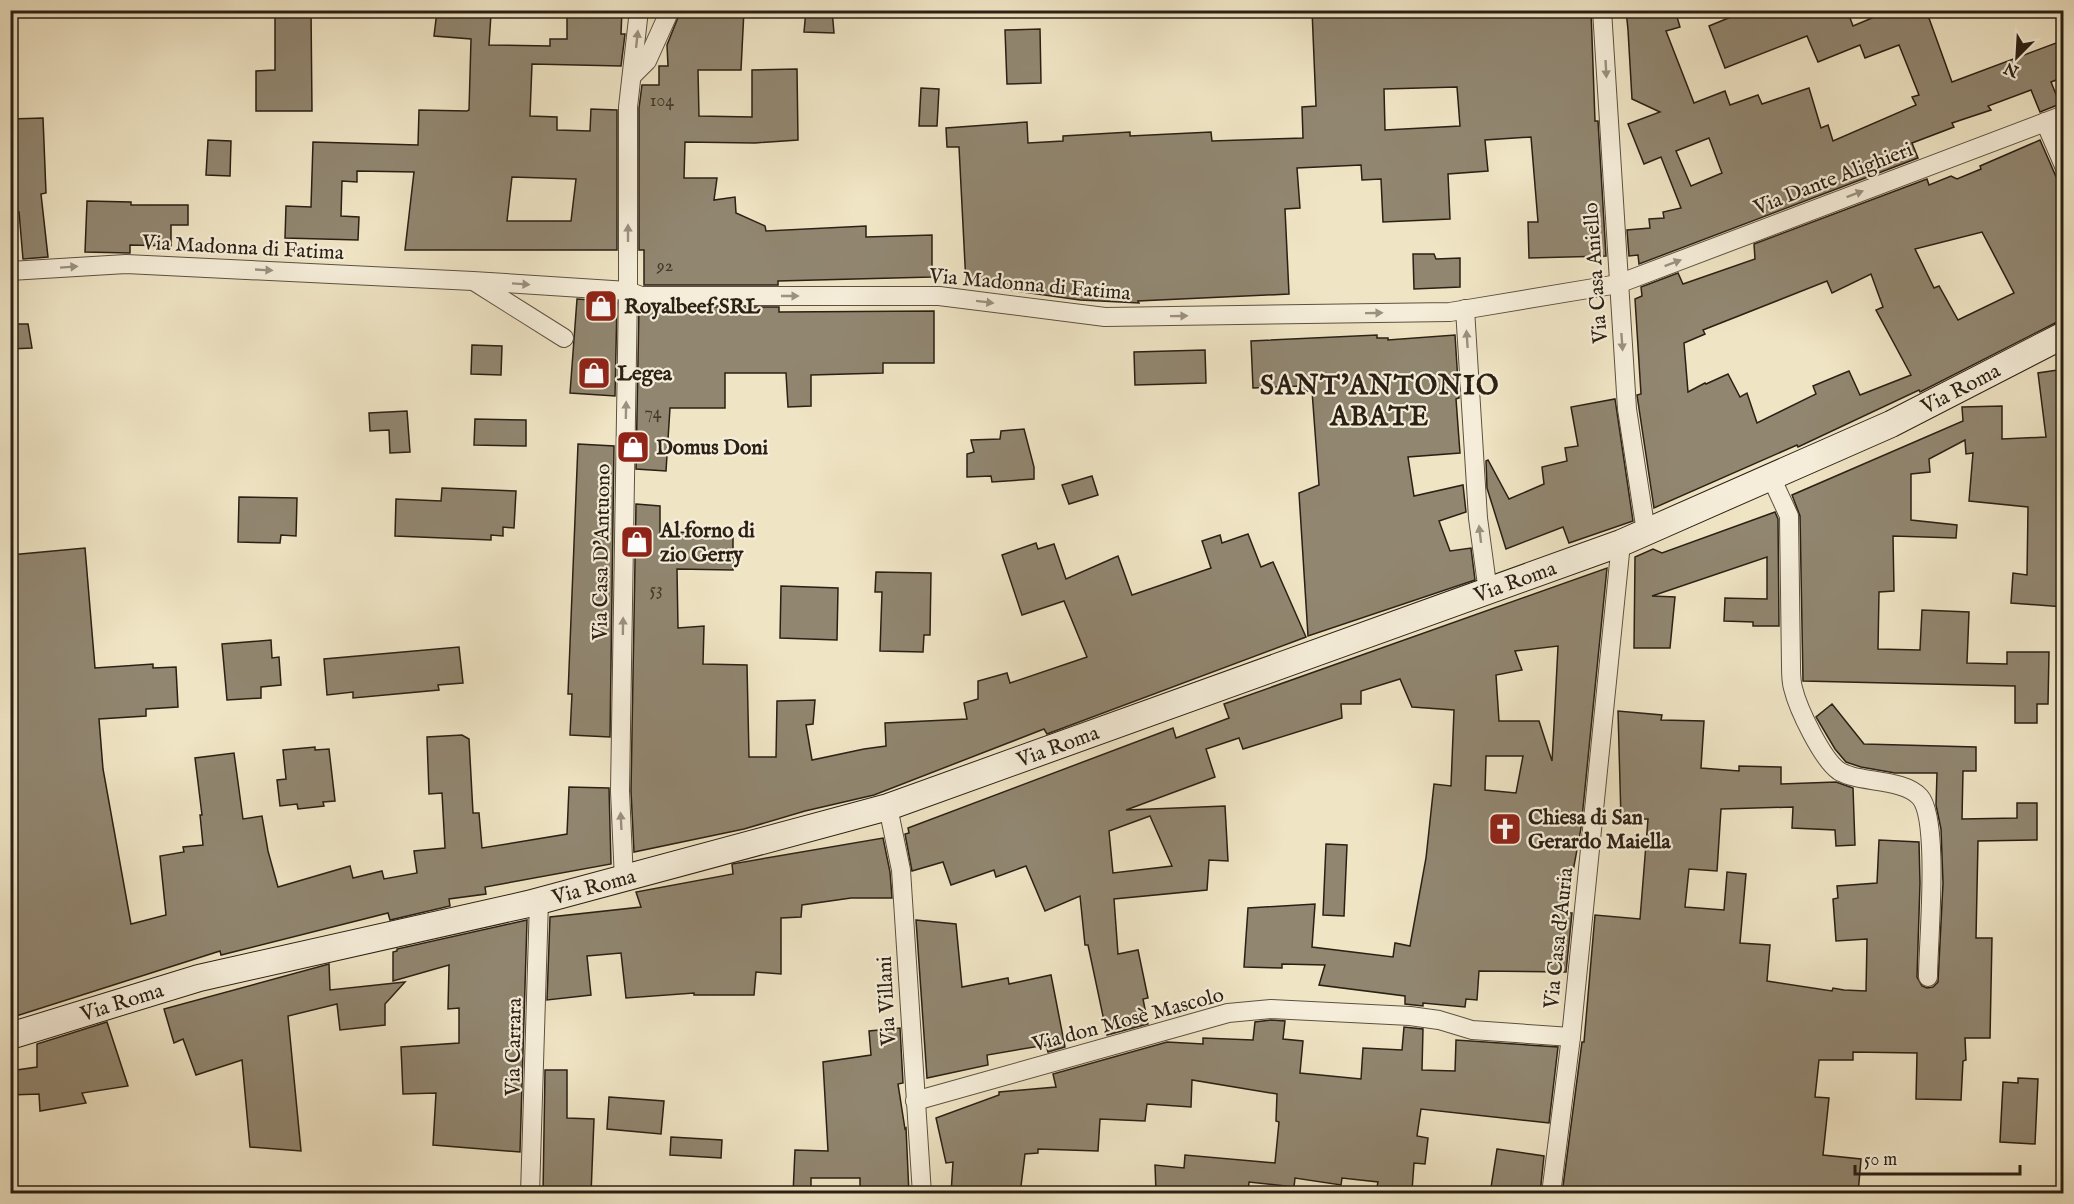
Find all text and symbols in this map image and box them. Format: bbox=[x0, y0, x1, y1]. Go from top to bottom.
north arrow bbox=[1987, 27, 2047, 87]
one-way arrow bbox=[632, 29, 642, 48]
text: N bbox=[2001, 57, 2023, 81]
one-way arrow bbox=[1601, 59, 1610, 78]
house number: 104 bbox=[650, 90, 674, 113]
street label: Via Dante Alighieri bbox=[1749, 137, 1917, 222]
one-way arrow bbox=[1847, 189, 1865, 199]
street label: Via Casa Aniello bbox=[1578, 201, 1615, 345]
one-way arrow bbox=[623, 223, 633, 242]
street label: Via Madonna di Fatima bbox=[140, 230, 345, 267]
house number: 92 bbox=[656, 255, 673, 278]
one-way arrow bbox=[1664, 258, 1682, 267]
one-way arrow bbox=[59, 262, 78, 272]
street label: Via Madonna di Fatima bbox=[927, 263, 1133, 308]
one-way arrow bbox=[254, 266, 273, 275]
one-way arrow bbox=[512, 279, 531, 289]
shop icon: Royalbeef SRL bbox=[583, 288, 619, 324]
one-way arrow bbox=[781, 291, 800, 301]
place label: Royalbeef SRL bbox=[624, 294, 761, 321]
one-way arrow bbox=[976, 297, 995, 307]
one-way arrow bbox=[1364, 308, 1383, 318]
one-way arrow bbox=[1169, 311, 1188, 321]
one-way arrow bbox=[1462, 330, 1471, 349]
one-way arrow bbox=[1618, 333, 1627, 352]
shop icon: Legea bbox=[576, 355, 612, 391]
street label: Via Roma bbox=[1916, 358, 2006, 422]
place label: Legea bbox=[617, 361, 673, 388]
district label: SANT'ANTONIO ABATE bbox=[1260, 370, 1500, 435]
one-way arrow bbox=[621, 401, 631, 420]
house number: 74 bbox=[644, 402, 662, 425]
shop icon: Domus Doni bbox=[615, 429, 651, 465]
place label: Domus Doni bbox=[656, 435, 768, 462]
street label: Via Casa D'Antuono bbox=[587, 463, 618, 642]
place label: Al forno di zio Gerry bbox=[659, 518, 755, 569]
shop icon: Al forno di zio Gerry bbox=[619, 524, 655, 560]
one-way arrow bbox=[1476, 524, 1485, 543]
street label: Via Roma bbox=[1470, 555, 1561, 610]
house number: 53 bbox=[649, 579, 663, 602]
one-way arrow bbox=[618, 617, 628, 636]
street label: Via Roma bbox=[1012, 720, 1104, 775]
place label: Chiesa di San Gerardo Maiella bbox=[1528, 805, 1671, 856]
church icon: Chiesa di San Gerardo Maiella bbox=[1487, 811, 1523, 847]
one-way arrow bbox=[617, 812, 626, 831]
street label: Via Roma bbox=[548, 863, 640, 912]
street label: Via Casa d'Auria bbox=[1539, 865, 1580, 1011]
street label: Via Villani bbox=[872, 955, 903, 1047]
street label: Via Roma bbox=[76, 977, 168, 1029]
street label: Via don Mosè Mascolo bbox=[1029, 982, 1227, 1059]
street label: Via Carrara bbox=[500, 997, 529, 1097]
scale bar bbox=[1855, 1138, 2020, 1176]
text: 50 m bbox=[1864, 1149, 1897, 1172]

